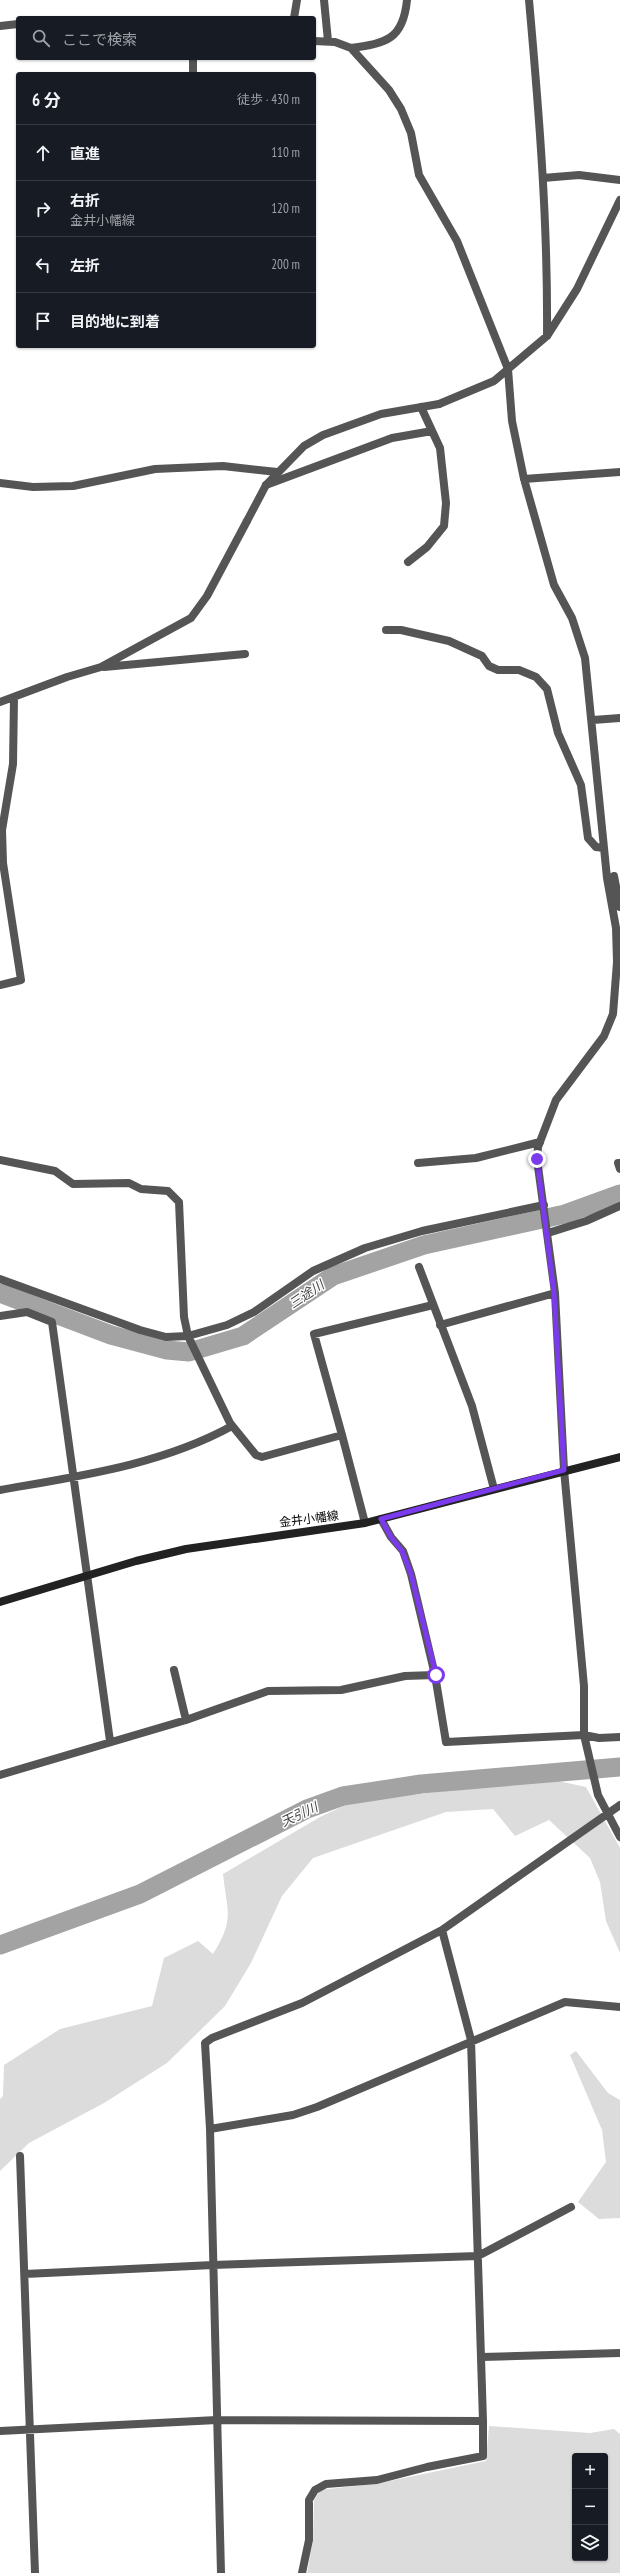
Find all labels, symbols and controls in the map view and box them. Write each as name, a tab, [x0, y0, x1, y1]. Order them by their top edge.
search box	[16, 16, 316, 60]
icon: search	[30, 27, 52, 49]
text: ここで検索	[62, 30, 137, 49]
text: 6 分	[32, 89, 61, 111]
text: 徒歩 · 430 m	[237, 91, 300, 108]
icon: ahead	[32, 142, 54, 164]
text: 直進	[70, 144, 100, 163]
text: 110 m	[271, 144, 300, 161]
text: 右折	[70, 191, 100, 210]
icon: right	[32, 198, 54, 220]
text: 120 m	[271, 200, 300, 217]
text: 金井小幡線	[70, 212, 135, 229]
icon: left	[32, 254, 54, 276]
text: 左折	[70, 256, 100, 275]
text: 200 m	[271, 256, 300, 273]
icon: arrive	[32, 310, 54, 332]
text: 目的地に到着	[70, 312, 160, 331]
route end	[528, 1150, 546, 1168]
water label: 三途川	[285, 1275, 329, 1312]
street label: 金井小幡線	[278, 1507, 340, 1530]
route start	[427, 1666, 445, 1684]
water label: 天引川	[278, 1798, 322, 1830]
map controls	[572, 2453, 608, 2561]
button: +	[572, 2453, 608, 2489]
button: −	[572, 2489, 608, 2525]
button: layers	[572, 2525, 608, 2561]

